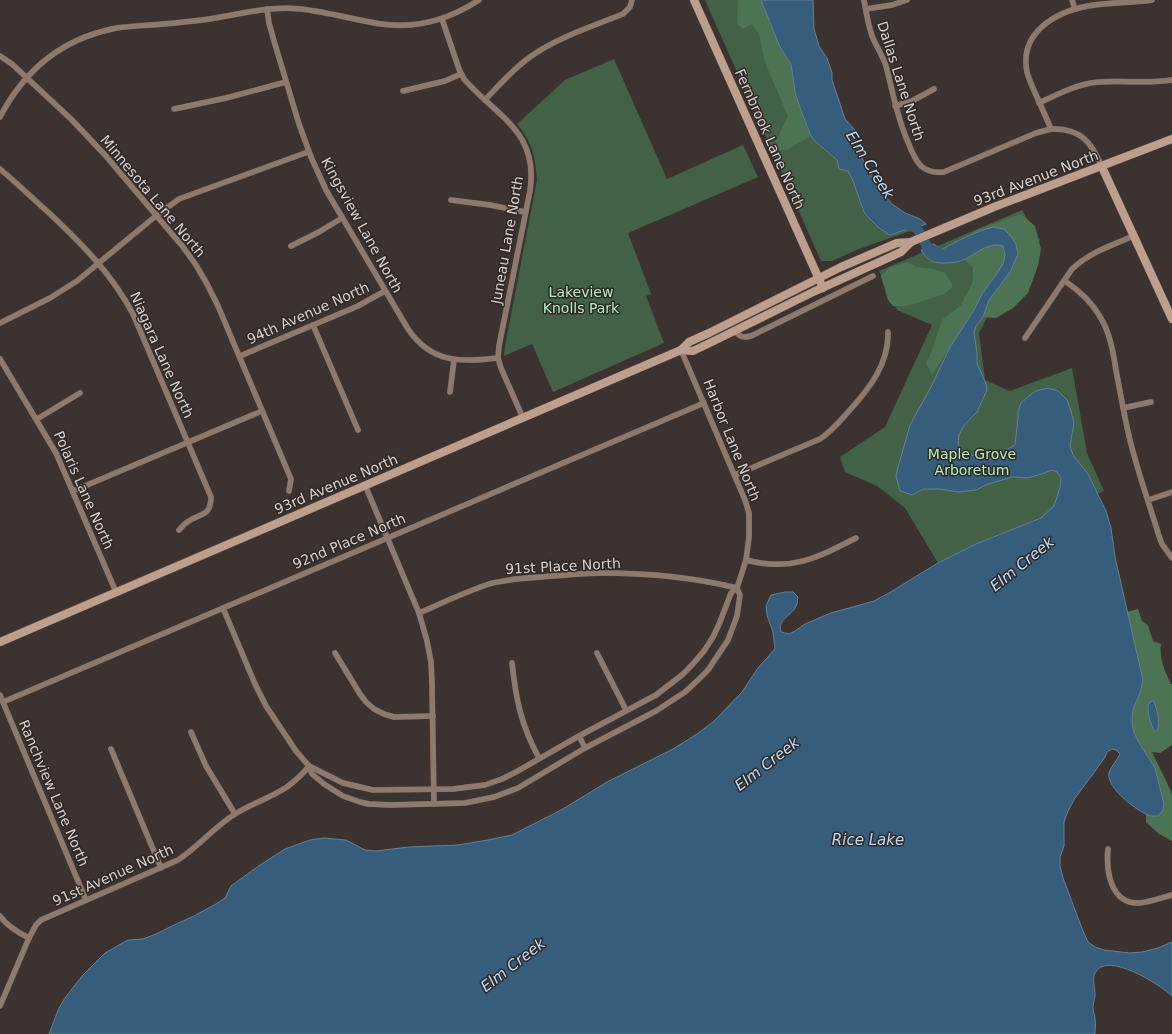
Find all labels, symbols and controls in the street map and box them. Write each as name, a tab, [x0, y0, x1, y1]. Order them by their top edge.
street label: Dallas Lane North	[874, 19, 928, 143]
street label: Fernbrook Lane North	[732, 66, 808, 212]
water label: Elm Creek	[842, 128, 899, 203]
street label: Minnesota Lane North	[97, 132, 209, 260]
street label: 93rd Avenue North	[971, 147, 1101, 209]
street label: Kingsview Lane North	[318, 155, 406, 295]
street label: Juneau Lane North	[488, 175, 526, 306]
street label: 94th Avenue North	[244, 279, 372, 347]
park label: Lakeview Knolls Park	[543, 284, 620, 316]
street label: Niagara Lane North	[127, 289, 197, 421]
street label: Harbor Lane North	[700, 377, 764, 503]
street label: Polaris Lane North	[51, 428, 117, 552]
park label: Maple Grove Arboretum	[928, 446, 1016, 478]
street label: 93rd Avenue North	[272, 451, 400, 517]
street label: 92nd Place North	[290, 510, 408, 572]
water label: Elm Creek	[986, 532, 1059, 595]
street label: 91st Place North	[505, 555, 621, 577]
street label: Ranchview Lane North	[16, 717, 92, 869]
water label: Elm Creek	[731, 732, 804, 795]
water label: Rice Lake	[832, 831, 904, 849]
street label: 91st Avenue North	[50, 841, 176, 909]
water label: Elm Creek	[477, 933, 550, 996]

